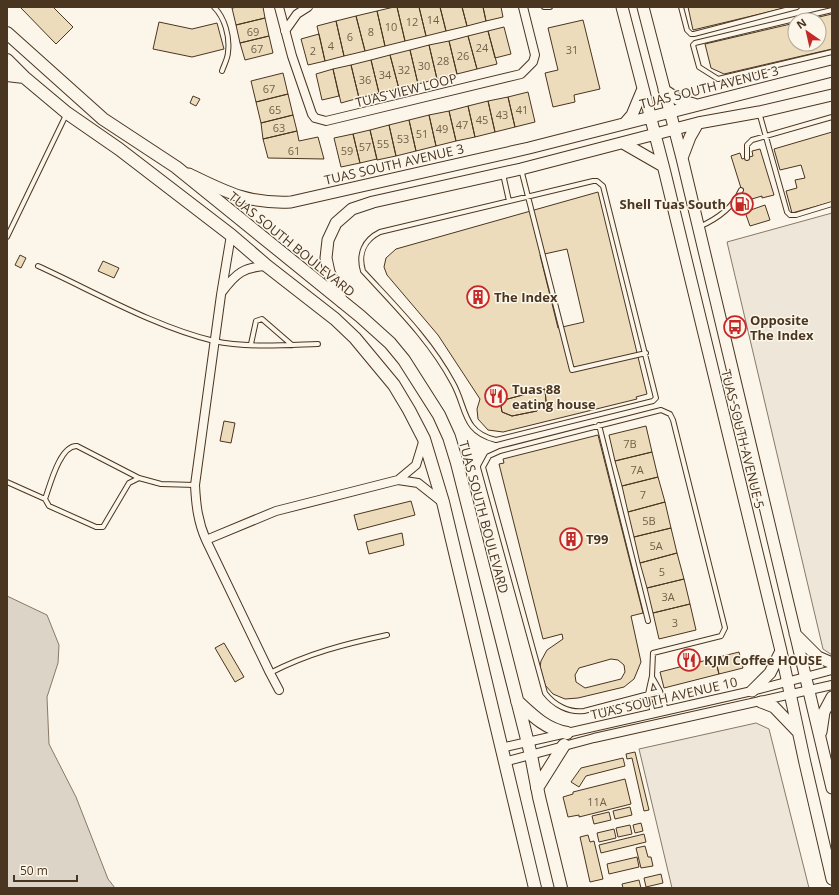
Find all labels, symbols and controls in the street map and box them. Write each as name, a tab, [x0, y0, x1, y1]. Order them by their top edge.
house number: 14	[427, 12, 440, 27]
north arrow	[787, 12, 827, 52]
house number: 12	[406, 14, 418, 29]
text: N	[793, 15, 809, 32]
house number: 10	[385, 19, 397, 34]
house number: 69	[247, 24, 259, 39]
house number: 8	[368, 24, 374, 39]
house number: 6	[347, 29, 353, 44]
house number: 4	[328, 38, 335, 53]
house number: 24	[476, 40, 489, 55]
house number: 67	[251, 41, 263, 56]
house number: 31	[566, 42, 578, 57]
house number: 2	[310, 43, 316, 58]
house number: 26	[457, 48, 469, 63]
house number: 28	[437, 53, 449, 68]
house number: 30	[418, 58, 430, 73]
street label: TUAS SOUTH AVENUE 3	[638, 61, 780, 113]
house number: 32	[398, 62, 410, 77]
house number: 34	[379, 67, 392, 82]
street label: TUAS VIEW LOOP	[353, 69, 459, 111]
house number: 36	[359, 72, 371, 87]
house number: 67	[263, 81, 275, 96]
house number: 65	[269, 102, 281, 117]
house number: 41	[516, 102, 528, 117]
house number: 43	[496, 107, 508, 122]
house number: 45	[476, 112, 488, 127]
house number: 47	[456, 117, 468, 132]
house number: 63	[273, 120, 285, 135]
house number: 49	[436, 121, 448, 136]
house number: 51	[416, 126, 428, 141]
house number: 53	[397, 131, 409, 146]
house number: 55	[377, 136, 389, 151]
street label: TUAS SOUTH AVENUE 3	[322, 139, 466, 189]
house number: 57	[359, 139, 371, 154]
house number: 61	[288, 143, 300, 158]
house number: 59	[341, 143, 353, 158]
street label: TUAS SOUTH BOULEVARD	[225, 187, 359, 301]
fuel station icon: Shell Tuas South	[729, 191, 755, 217]
place label: Shell Tuas South	[620, 195, 726, 213]
building icon: The Index	[465, 284, 491, 310]
place label: The Index	[494, 288, 558, 306]
place label: Opposite The Index	[750, 311, 814, 344]
bus stop icon: Opposite The Index	[722, 314, 748, 340]
street label: TUAS SOUTH AVENUE 5	[717, 368, 769, 510]
place label: Tuas 88 eating house	[512, 380, 596, 413]
restaurant icon: Tuas 88 eating house	[483, 383, 509, 409]
house number: 7B	[623, 436, 637, 451]
street label: TUAS SOUTH BOULEVARD	[455, 439, 513, 595]
house number: 7A	[630, 462, 644, 477]
house number: 7	[640, 487, 646, 502]
house number: 5B	[642, 513, 656, 528]
building icon: T99	[558, 526, 584, 552]
place label: T99	[586, 530, 608, 548]
house number: 5A	[649, 538, 663, 553]
house number: 5	[659, 564, 665, 579]
house number: 3A	[661, 589, 675, 604]
house number: 3	[672, 615, 678, 630]
restaurant icon: KJM Coffee HOUSE	[676, 647, 702, 673]
place label: KJM Coffee HOUSE	[704, 651, 822, 669]
street label: TUAS SOUTH AVENUE 10	[589, 672, 739, 724]
house number: 11A	[587, 794, 607, 809]
scale bar	[14, 857, 77, 883]
text: 50 m	[20, 862, 48, 879]

